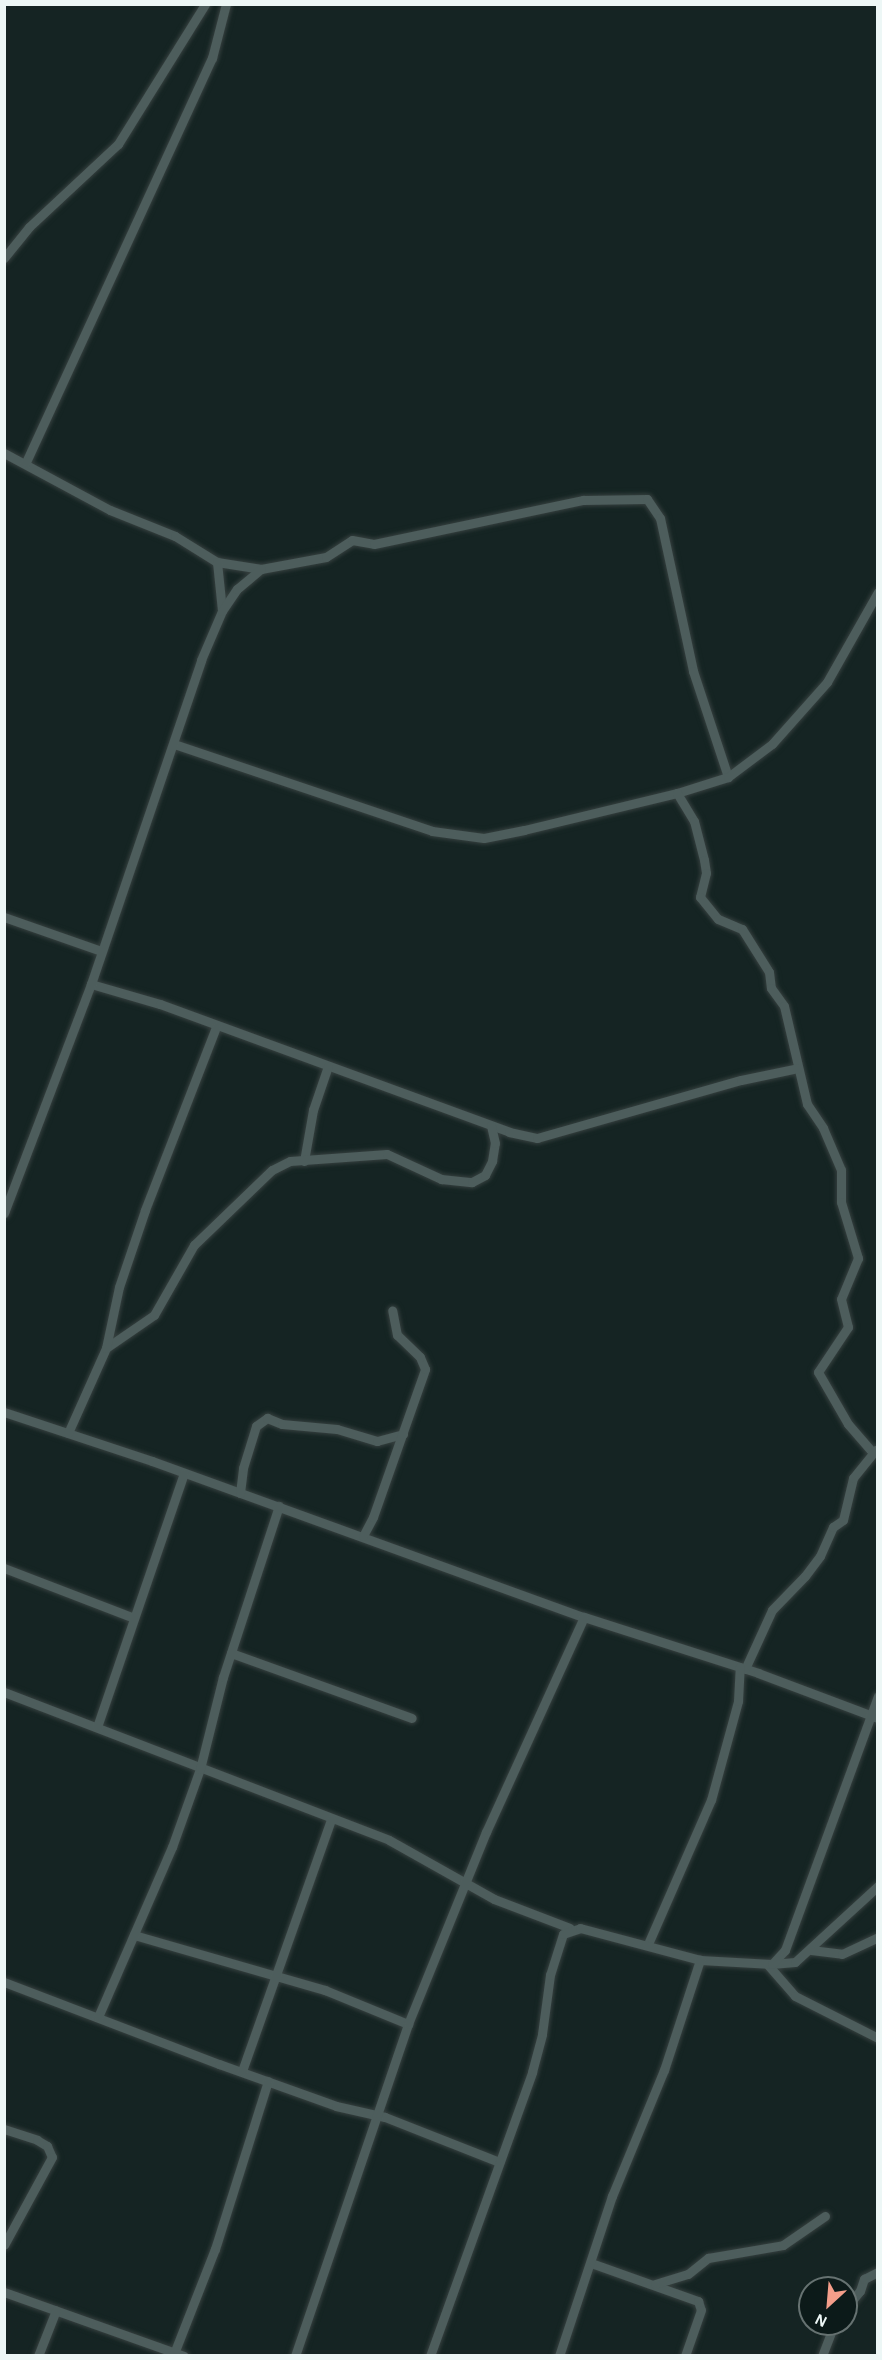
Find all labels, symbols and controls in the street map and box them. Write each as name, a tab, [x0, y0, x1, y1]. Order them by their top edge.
north arrow	[798, 2276, 858, 2336]
text: N	[812, 2311, 829, 2330]

